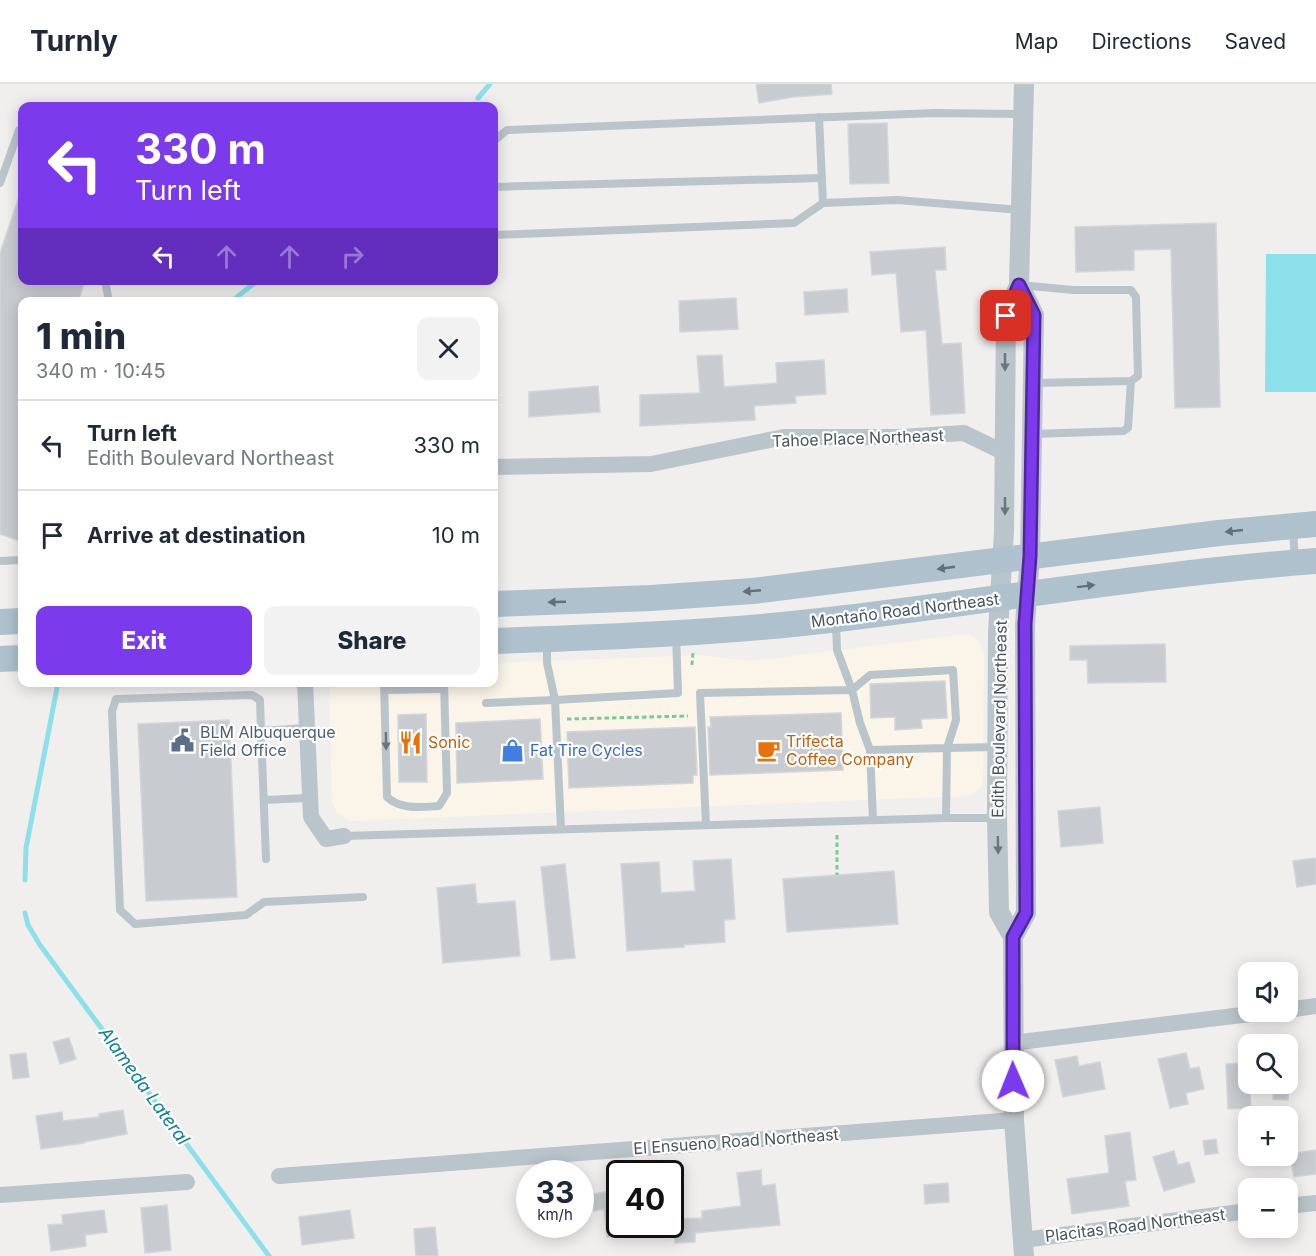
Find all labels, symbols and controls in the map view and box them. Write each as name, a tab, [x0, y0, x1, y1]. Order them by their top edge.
text: Turnly	[30, 24, 118, 58]
text: Map	[1015, 29, 1058, 54]
text: Directions	[1091, 29, 1192, 54]
text: Saved	[1225, 29, 1286, 54]
text: 330 m	[135, 123, 266, 174]
icon: left	[36, 126, 114, 204]
text: Turn left	[135, 174, 241, 207]
icon: left	[147, 240, 180, 273]
icon: ahead	[210, 240, 243, 273]
icon: ahead	[273, 240, 306, 273]
icon: right	[336, 240, 369, 273]
pin	[980, 290, 1031, 341]
icon: arrive	[989, 299, 1022, 332]
text: 1 min	[36, 314, 126, 358]
button: close	[417, 317, 480, 380]
one-way arrow	[1001, 352, 1010, 371]
text: 340 m · 10:45	[36, 359, 166, 383]
text: Turn left	[87, 420, 177, 446]
street label: Tahoe Place Northeast	[772, 425, 944, 451]
icon: left	[36, 429, 69, 462]
text: 330 m	[413, 432, 480, 458]
text: Edith Boulevard Northeast	[87, 446, 334, 470]
one-way arrow	[1000, 497, 1009, 516]
icon: arrive	[36, 519, 69, 552]
text: Arrive at destination	[87, 522, 306, 548]
text: 10 m	[432, 522, 480, 548]
one-way arrow	[1225, 526, 1244, 536]
one-way arrow	[936, 563, 955, 572]
one-way arrow	[1076, 581, 1095, 591]
one-way arrow	[742, 586, 761, 596]
street label: Montaño Road Northeast	[810, 589, 1000, 631]
one-way arrow	[548, 597, 567, 607]
button: Exit	[36, 606, 252, 675]
button: Share	[264, 606, 480, 675]
street label: Edith Boulevard Northeast	[987, 620, 1011, 818]
place label: BLM Albuquerque Field Office	[200, 722, 336, 760]
public building icon: BLM Albuquerque Field Office	[169, 728, 195, 754]
restaurant icon: Sonic	[397, 729, 423, 755]
one-way arrow	[381, 731, 391, 750]
place label: Trifecta Coffee Company	[786, 731, 914, 769]
place label: Sonic	[428, 732, 470, 752]
shop icon: Fat Tire Cycles	[499, 737, 525, 763]
cafe icon: Trifecta Coffee Company	[755, 737, 781, 763]
place label: Fat Tire Cycles	[530, 740, 643, 760]
one-way arrow	[993, 835, 1002, 854]
map controls	[1238, 962, 1298, 1238]
button: sound	[1238, 962, 1298, 1022]
water label: Alameda Lateral	[94, 1022, 195, 1149]
button: search	[1238, 1034, 1298, 1094]
position arrow	[981, 1049, 1045, 1113]
button: +	[1238, 1106, 1298, 1166]
street label: El Ensueno Road Northeast	[633, 1124, 839, 1158]
speed limit sign: 40	[606, 1160, 684, 1238]
text: 33	[536, 1174, 574, 1210]
button: −	[1238, 1178, 1298, 1238]
street label: Placitas Road Northeast	[1044, 1204, 1226, 1246]
text: km/h	[537, 1205, 573, 1224]

